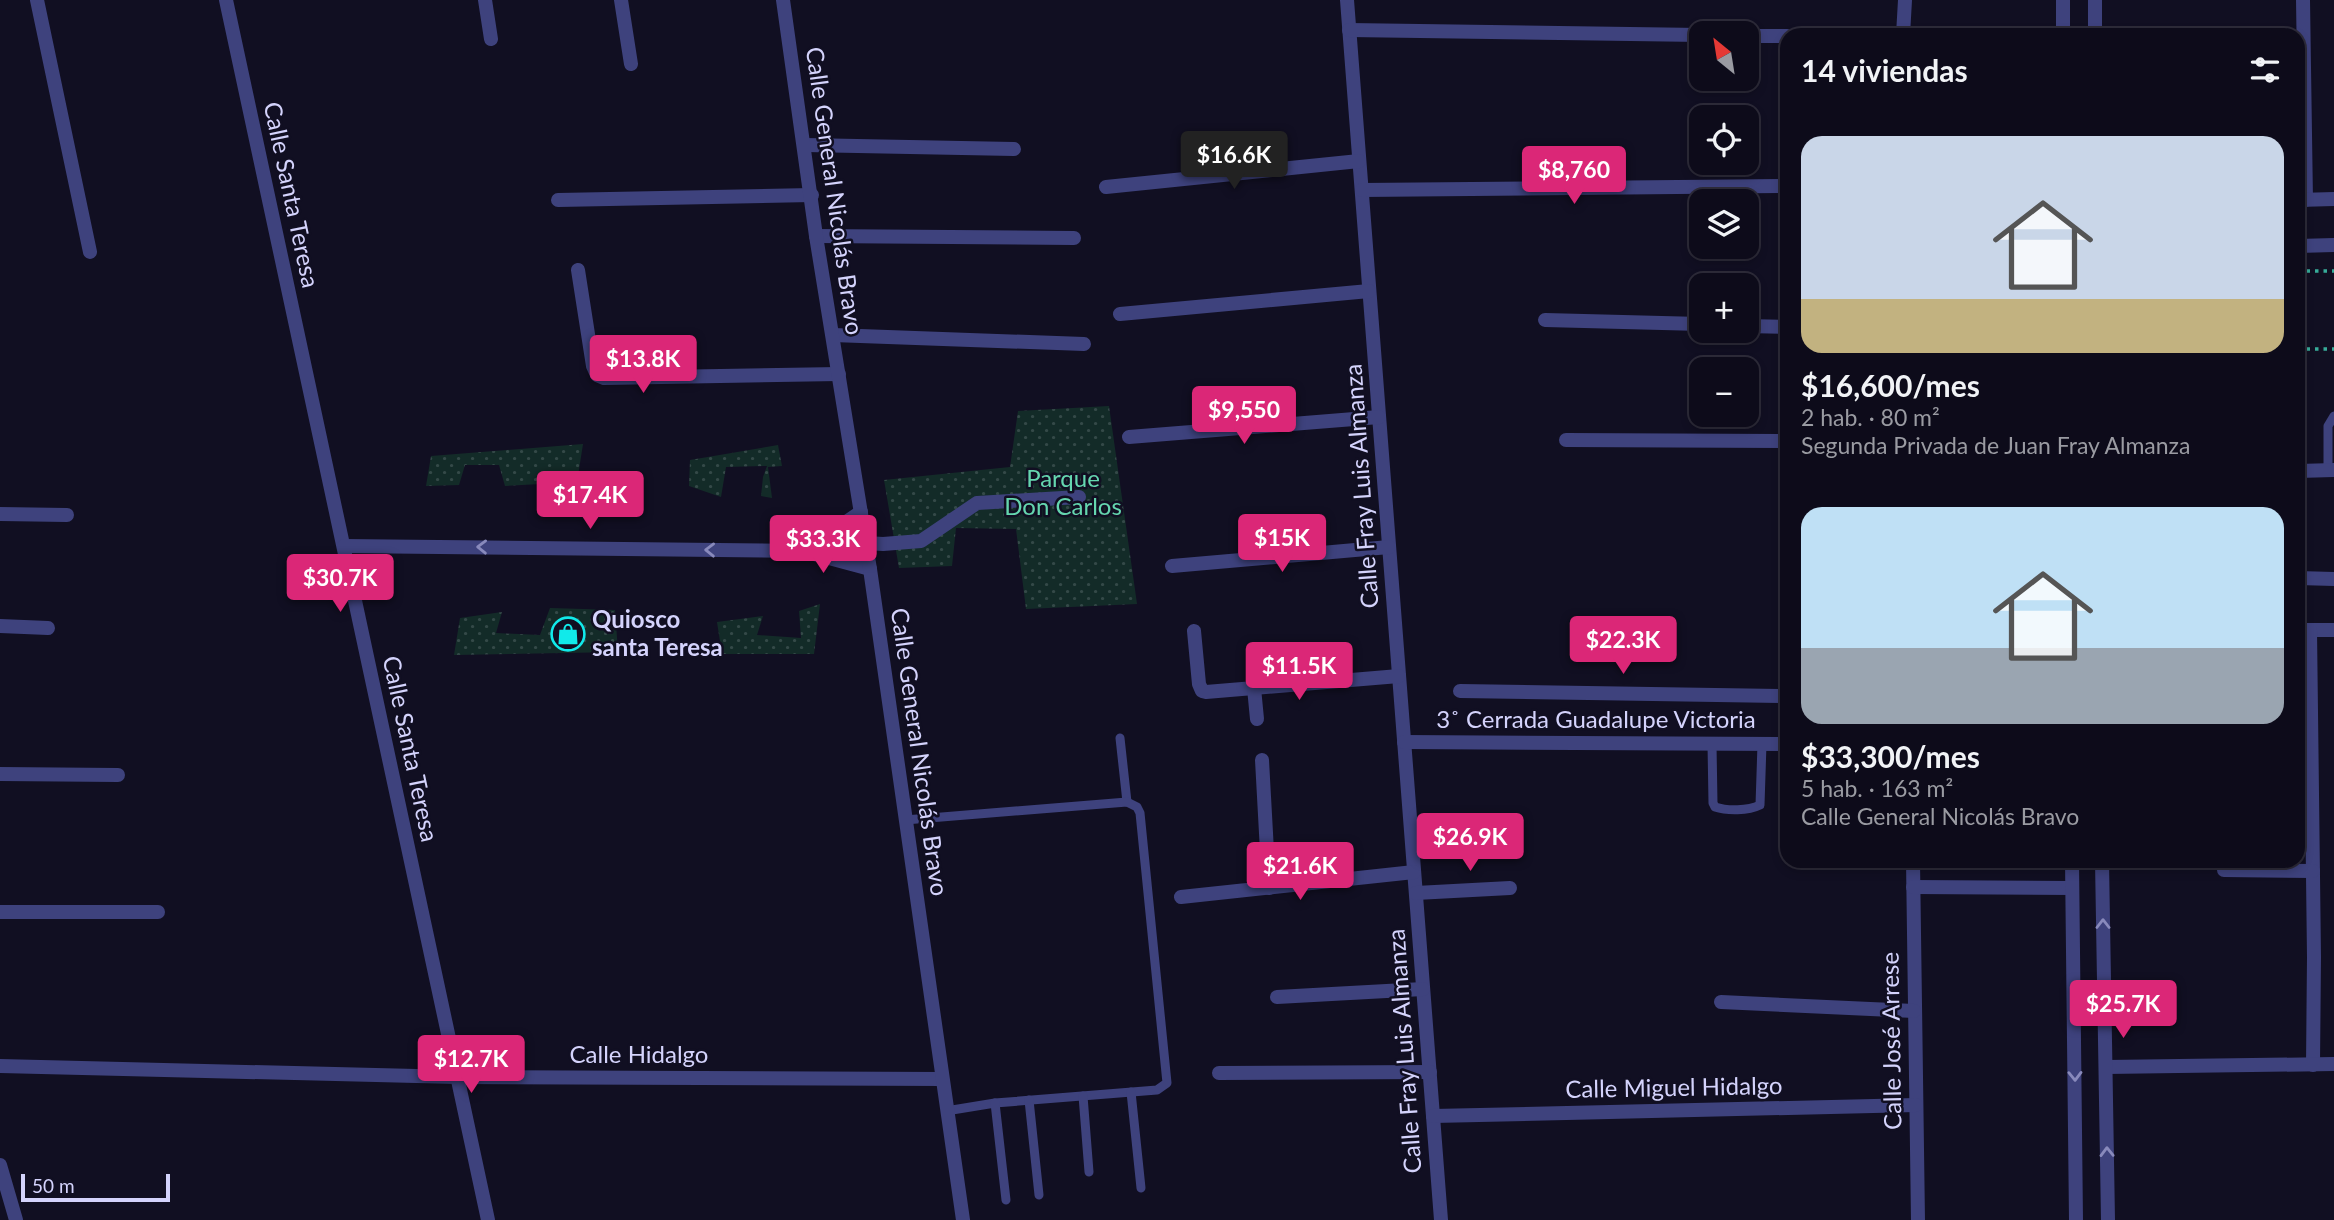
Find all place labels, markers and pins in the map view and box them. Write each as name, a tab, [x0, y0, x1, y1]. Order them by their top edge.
pin: $16.6K	[1177, 132, 1291, 191]
pin: $8,760	[1517, 146, 1631, 206]
pin: $13.8K	[586, 336, 700, 395]
pin: $9,550	[1187, 386, 1301, 446]
pin: $17.4K	[533, 472, 647, 531]
pin: $15K	[1241, 514, 1323, 574]
pin: $33.3K	[766, 516, 880, 575]
pin: $30.7K	[283, 554, 397, 614]
place label: Quiosco santa Teresa	[592, 604, 723, 661]
shop icon: Quiosco santa Teresa	[549, 615, 587, 653]
pin: $22.3K	[1566, 616, 1680, 676]
pin: $11.5K	[1242, 642, 1356, 702]
pin: $26.9K	[1413, 814, 1527, 873]
pin: $21.6K	[1243, 842, 1357, 902]
pin: $25.7K	[2066, 981, 2180, 1040]
pin: $12.7K	[414, 1036, 528, 1095]

